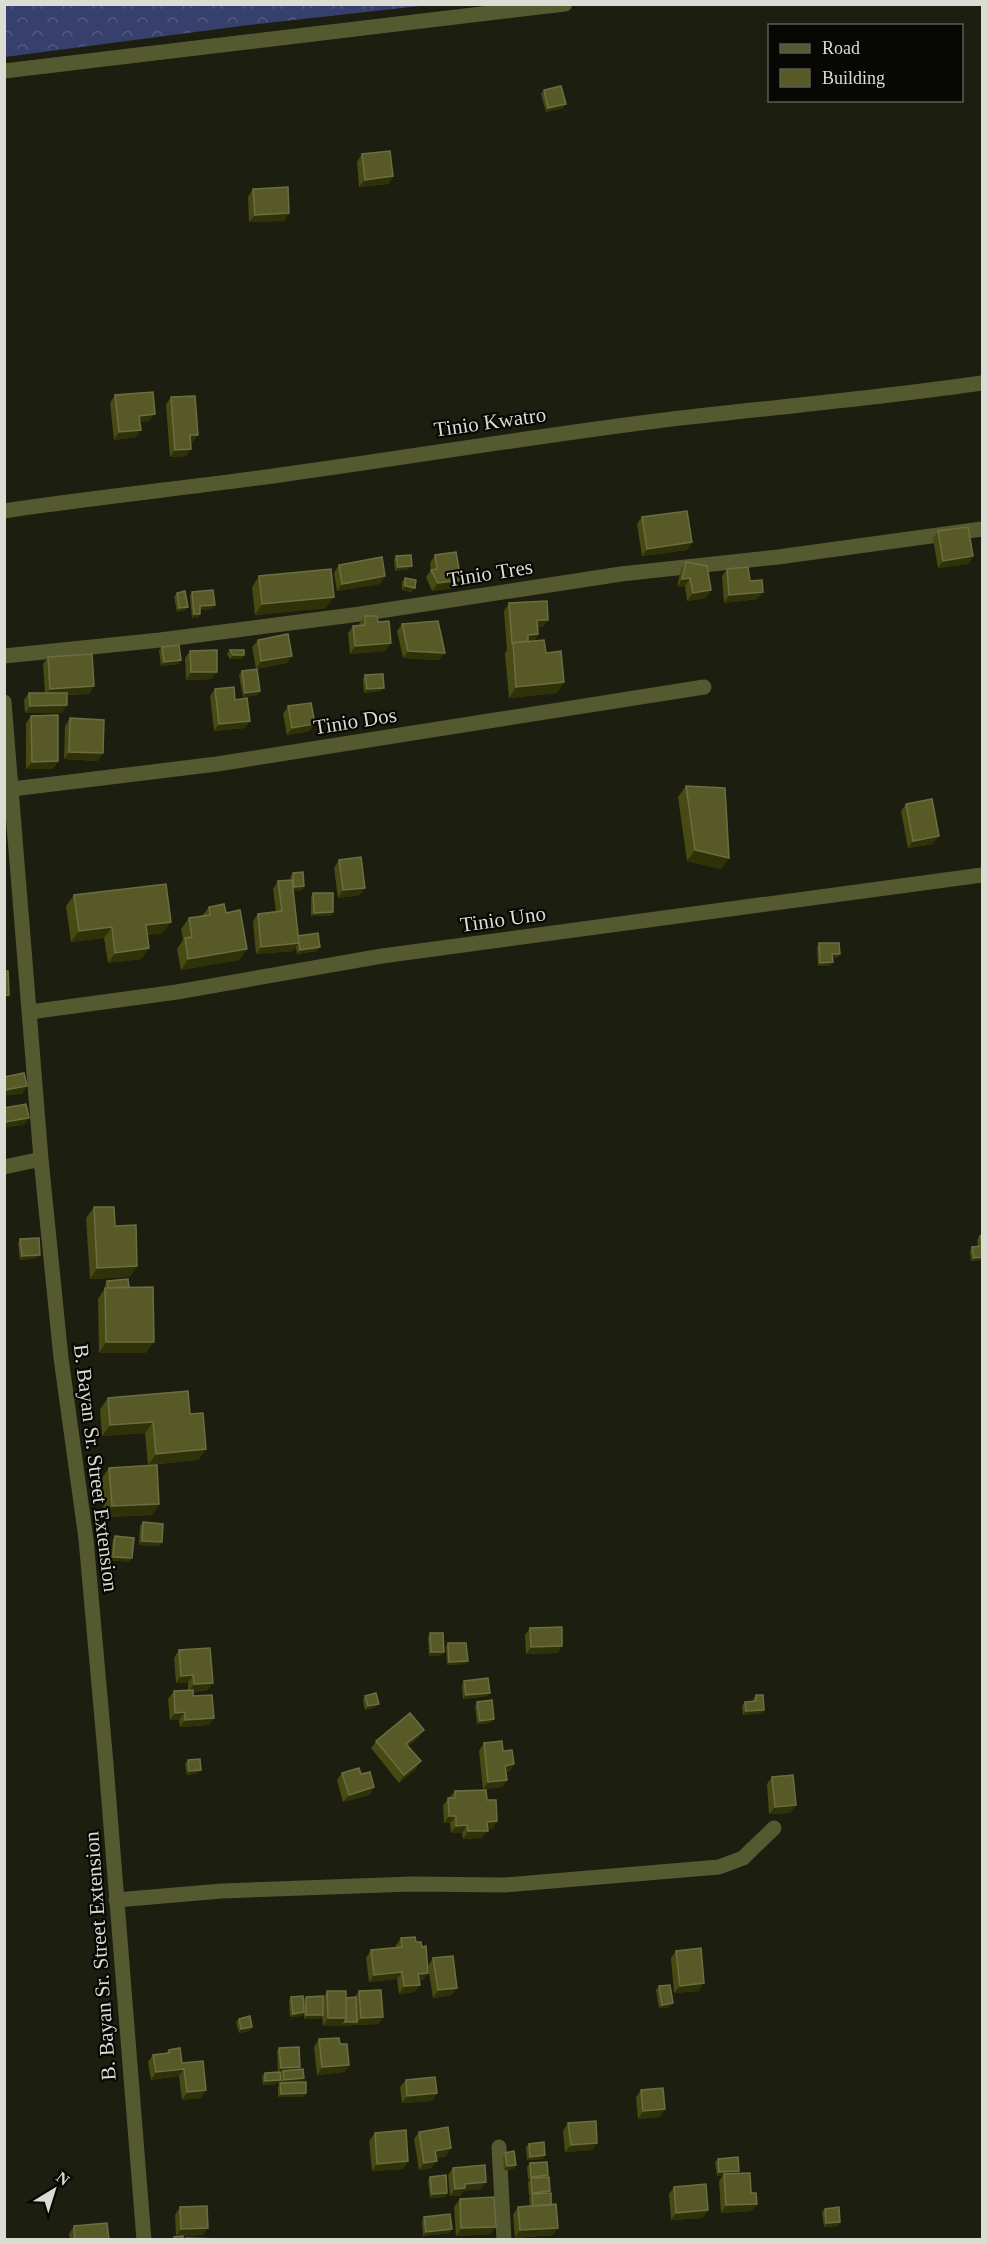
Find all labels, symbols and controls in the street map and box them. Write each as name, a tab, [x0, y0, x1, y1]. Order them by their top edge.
legend	[768, 24, 963, 102]
text: Road	[822, 38, 860, 58]
text: Building	[822, 68, 885, 88]
street label: Tinio Kwatro	[432, 402, 548, 442]
street label: Tinio Tres	[446, 554, 534, 592]
street label: Tinio Dos	[312, 703, 398, 739]
street label: Tinio Uno	[459, 901, 547, 937]
street label: B. Bayan Sr. Street Extension	[69, 1343, 123, 1594]
street label: B. Bayan Sr. Street Extension	[79, 1830, 121, 2081]
north arrow	[24, 2160, 84, 2220]
text: N	[53, 2168, 73, 2189]

